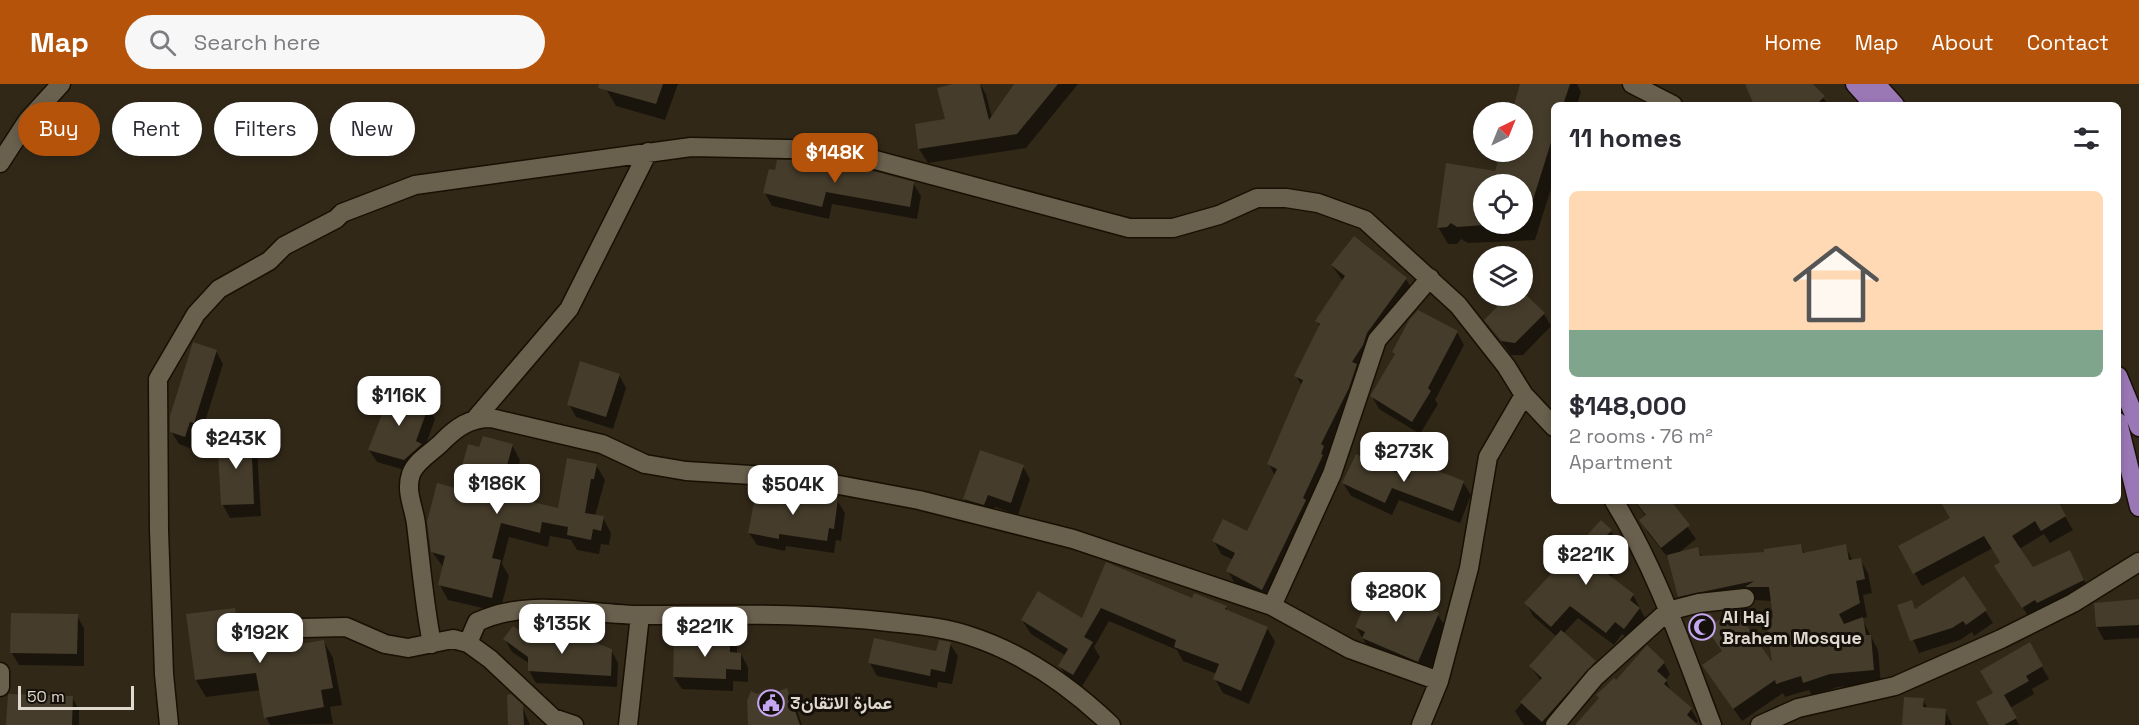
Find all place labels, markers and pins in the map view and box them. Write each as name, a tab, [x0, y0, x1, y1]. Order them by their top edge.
pin: $148K	[793, 133, 877, 184]
pin: $116K	[357, 376, 441, 427]
pin: $243K	[194, 419, 278, 470]
pin: $273K	[1362, 432, 1446, 483]
pin: $186K	[455, 464, 539, 515]
pin: $504K	[751, 465, 835, 516]
pin: $221K	[1544, 535, 1628, 586]
pin: $280K	[1354, 572, 1438, 623]
pin: $135K	[520, 604, 604, 655]
place label: Al Haj Brahem Mosque	[1722, 605, 1862, 649]
pin: $221K	[663, 607, 747, 658]
mosque icon: Al Haj Brahem Mosque	[1687, 612, 1717, 642]
pin: $192K	[218, 613, 302, 664]
public building icon: عمارة الاتقان3	[756, 688, 786, 718]
place label: عمارة الاتقان3	[790, 691, 892, 714]

